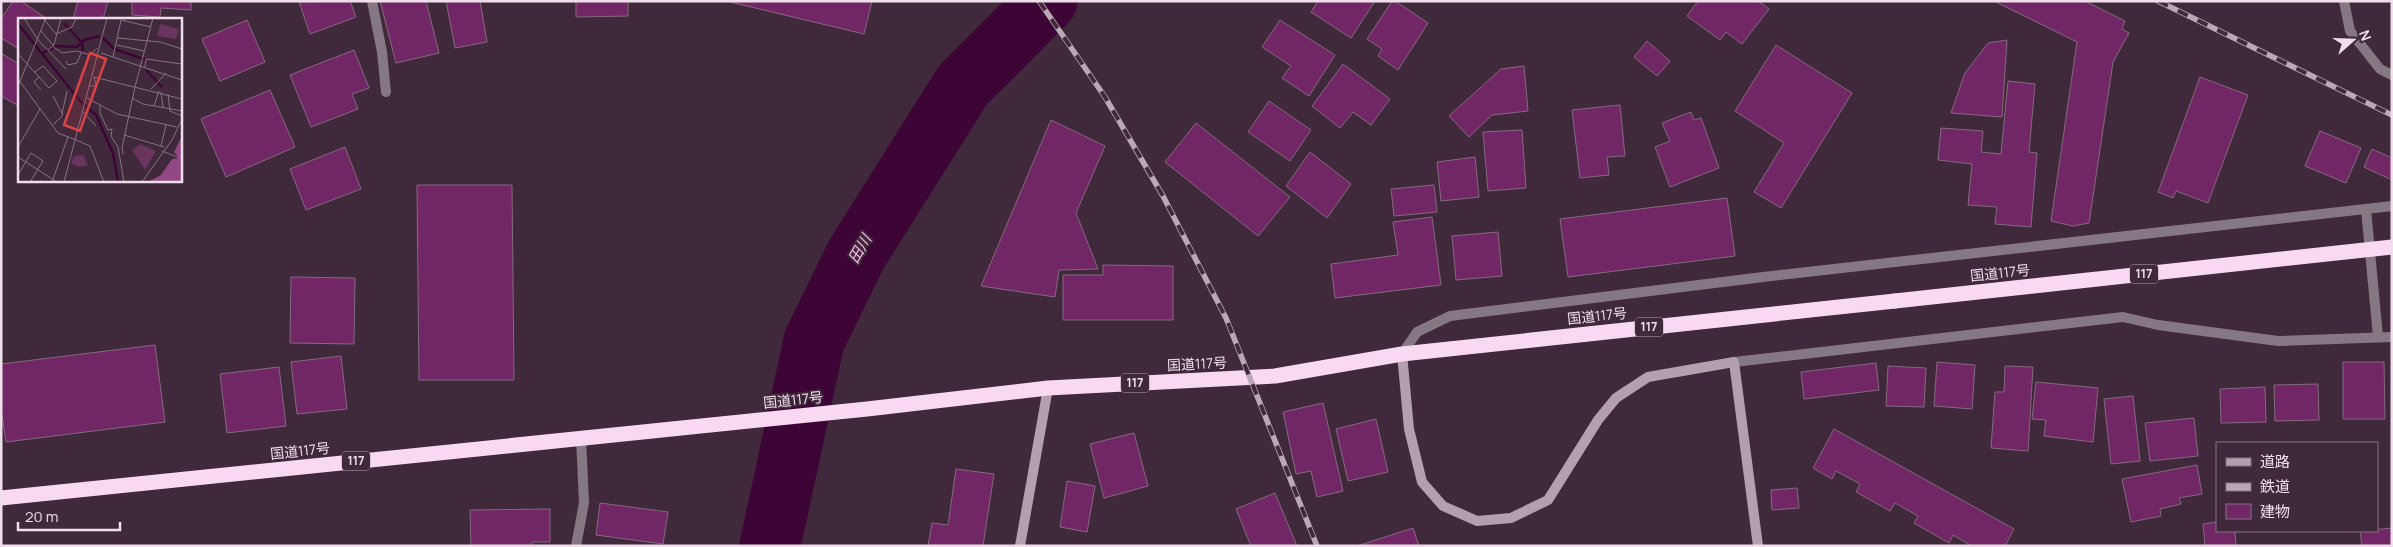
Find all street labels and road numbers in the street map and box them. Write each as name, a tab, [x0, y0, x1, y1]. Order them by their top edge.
street label: 国道117号	[1969, 260, 2031, 285]
road number: 117	[2130, 264, 2158, 284]
street label: 国道117号	[1566, 303, 1628, 328]
road number: 117	[1635, 318, 1663, 337]
street label: 国道117号	[1167, 352, 1227, 375]
road number: 117	[1121, 373, 1149, 392]
street label: 国道117号	[762, 387, 824, 412]
street label: 国道117号	[269, 438, 331, 463]
road number: 117	[342, 452, 370, 471]

